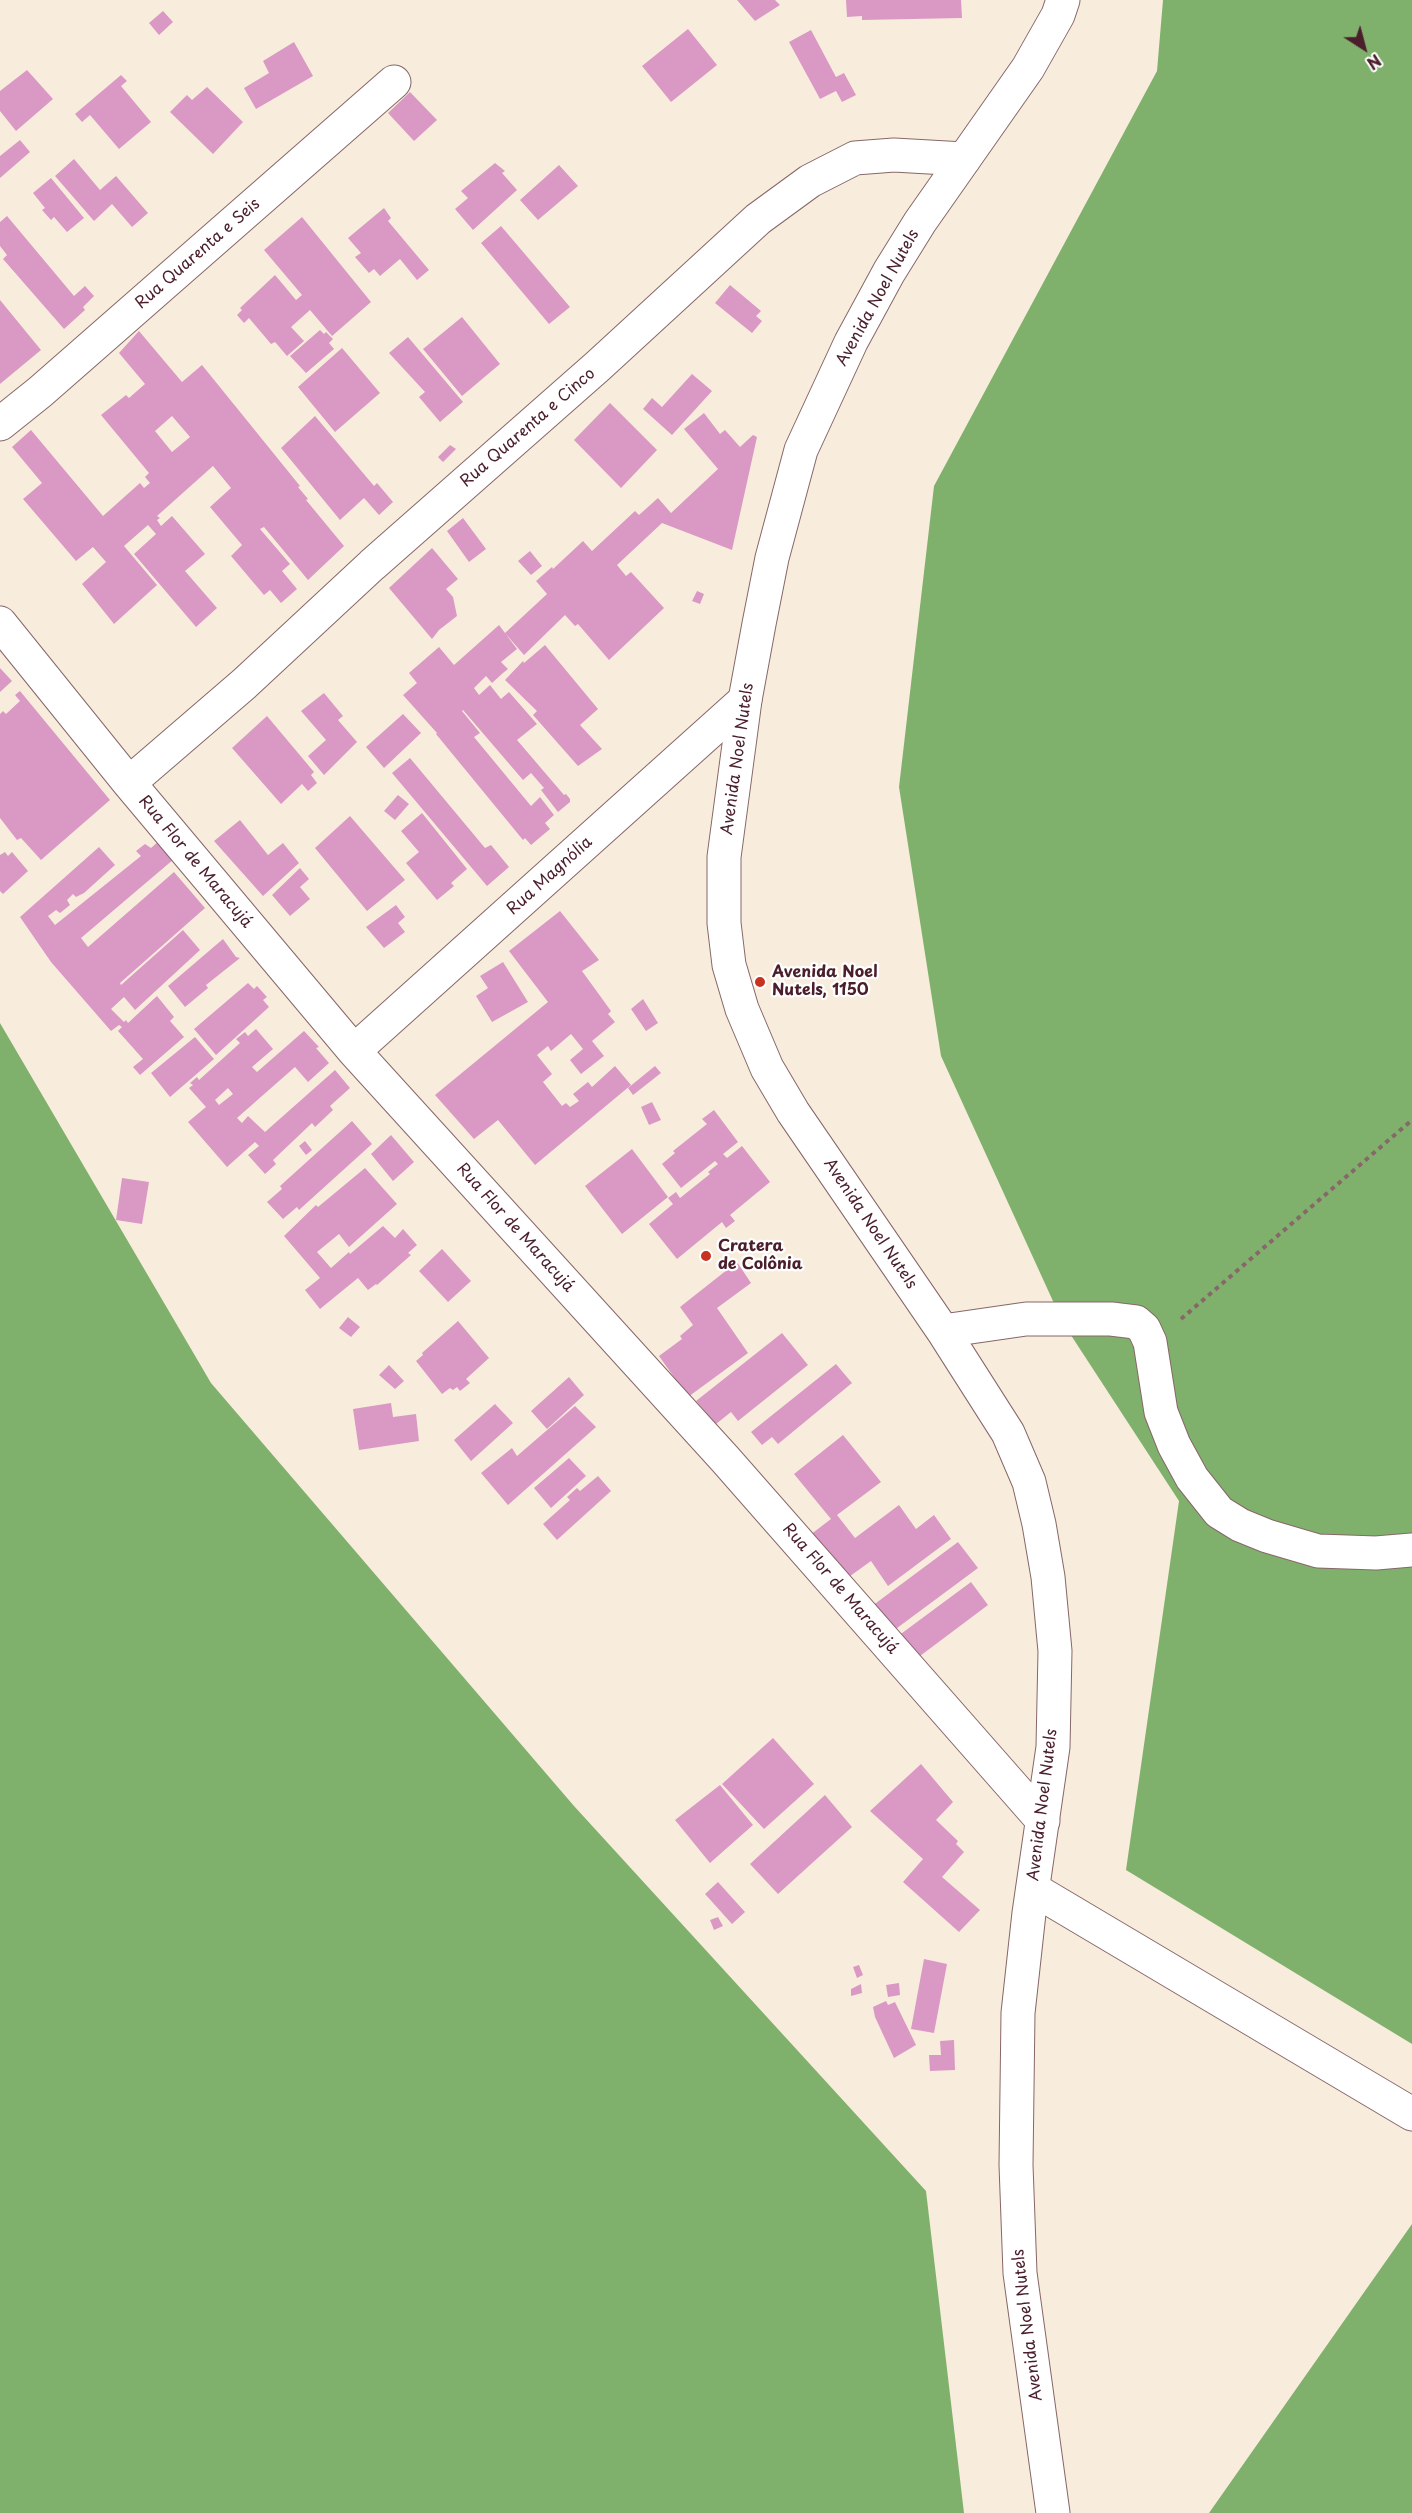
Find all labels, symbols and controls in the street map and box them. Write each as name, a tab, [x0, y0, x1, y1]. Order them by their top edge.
north arrow	[1334, 18, 1394, 78]
text: N	[1362, 49, 1387, 76]
street label: Rua Quarenta e Seis	[132, 195, 264, 313]
street label: Avenida Noel Nutels	[832, 226, 924, 370]
street label: Rua Quarenta e Cinco	[457, 364, 599, 492]
street label: Avenida Noel Nutels	[718, 682, 758, 836]
street label: Rua Flor de Maracujá	[134, 792, 256, 932]
street label: Rua Magnólia	[503, 833, 597, 919]
place label: Avenida Noel Nutels, 1150	[772, 963, 877, 1001]
marker: Avenida Noel Nutels, 1150	[753, 975, 767, 989]
street label: Avenida Noel Nutels	[819, 1155, 921, 1293]
street label: Rua Flor de Maracujá	[452, 1160, 578, 1296]
place label: Cratera de Colônia	[718, 1237, 803, 1275]
marker: Cratera de Colônia	[699, 1249, 713, 1263]
street label: Rua Flor de Maracujá	[778, 1520, 902, 1658]
street label: Avenida Noel Nutels	[1024, 1728, 1062, 1882]
street label: Avenida Noel Nutels	[1009, 2248, 1047, 2402]

